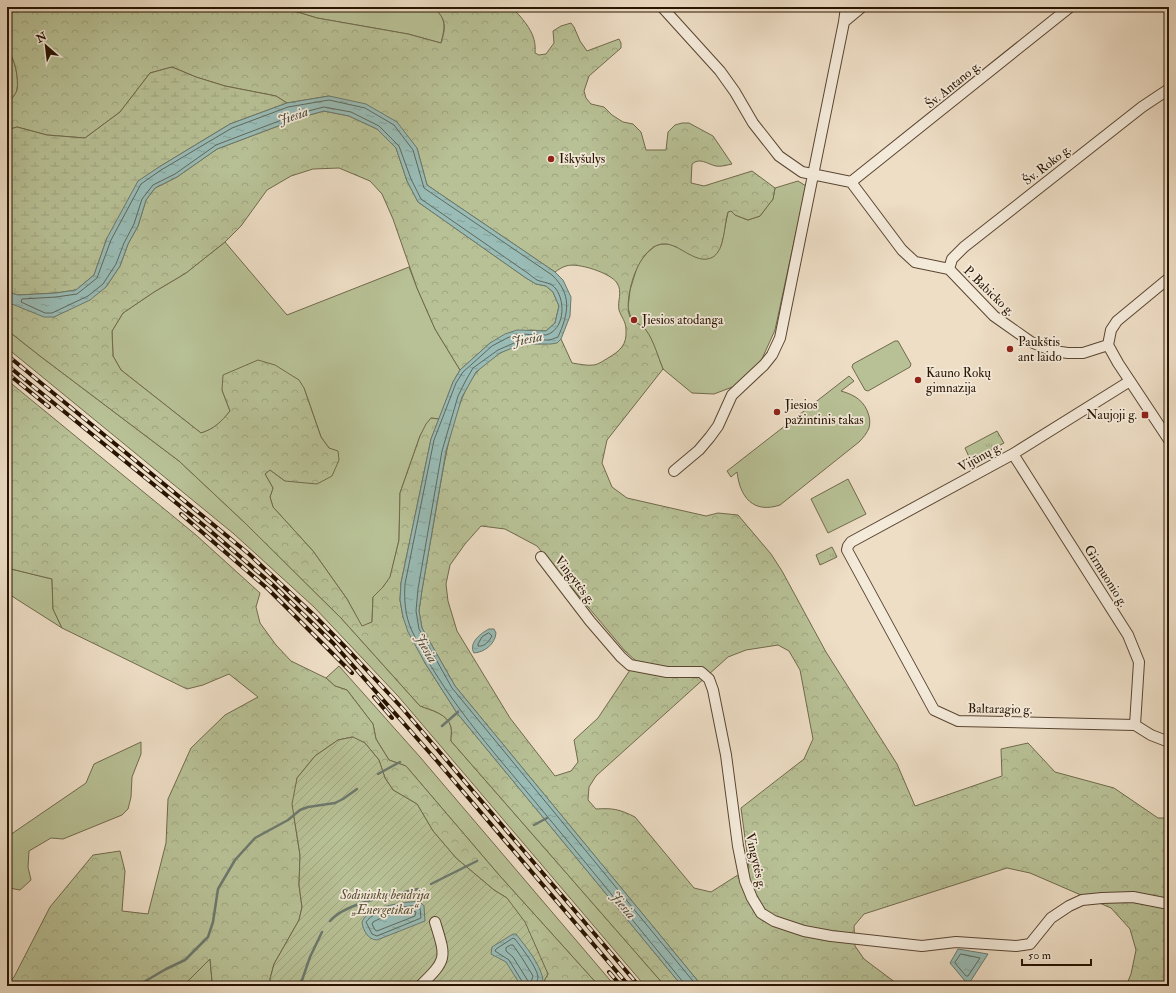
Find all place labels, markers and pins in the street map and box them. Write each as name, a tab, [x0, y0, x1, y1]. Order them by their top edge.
place label: Iškyšulys	[559, 151, 606, 168]
marker: Iškyšulys	[546, 154, 556, 164]
place label: Jiesios atodanga	[641, 312, 724, 328]
marker: Jiesios atodanga	[629, 315, 639, 325]
place label: Paukštis ant laido	[1018, 334, 1062, 365]
marker: Paukštis ant laido	[1005, 344, 1015, 354]
place label: Kauno Rokų gimnazija	[926, 365, 991, 396]
marker: Kauno Rokų gimnazija	[913, 375, 923, 385]
place label: Jiesios pažintinis takas	[784, 397, 864, 429]
marker: Jiesios pažintinis takas	[772, 407, 782, 417]
place label: Naujoji g.	[1086, 407, 1137, 423]
marker: Naujoji g.	[1140, 410, 1150, 420]

